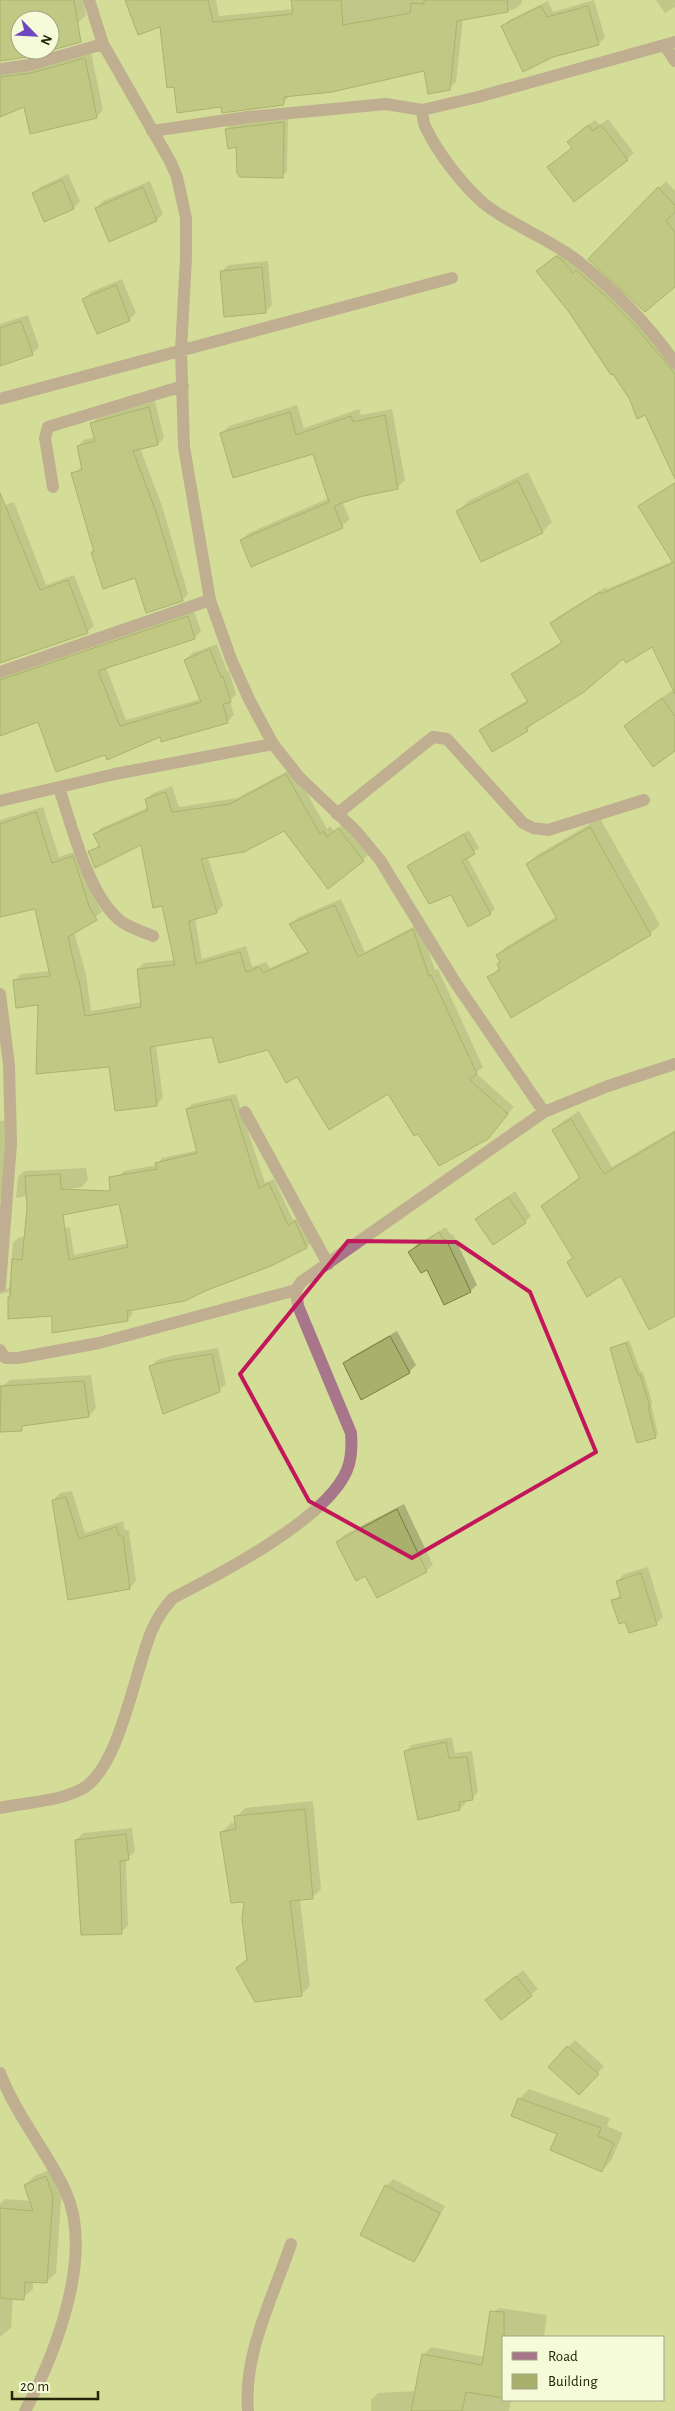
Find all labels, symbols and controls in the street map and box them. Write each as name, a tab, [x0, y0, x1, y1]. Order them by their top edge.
north arrow	[10, 10, 60, 60]
text: N	[38, 33, 54, 47]
legend	[502, 2336, 665, 2401]
text: Road	[548, 2349, 578, 2364]
scale bar	[12, 2368, 99, 2400]
text: Building	[548, 2374, 598, 2389]
text: 20 m	[20, 2379, 49, 2394]

